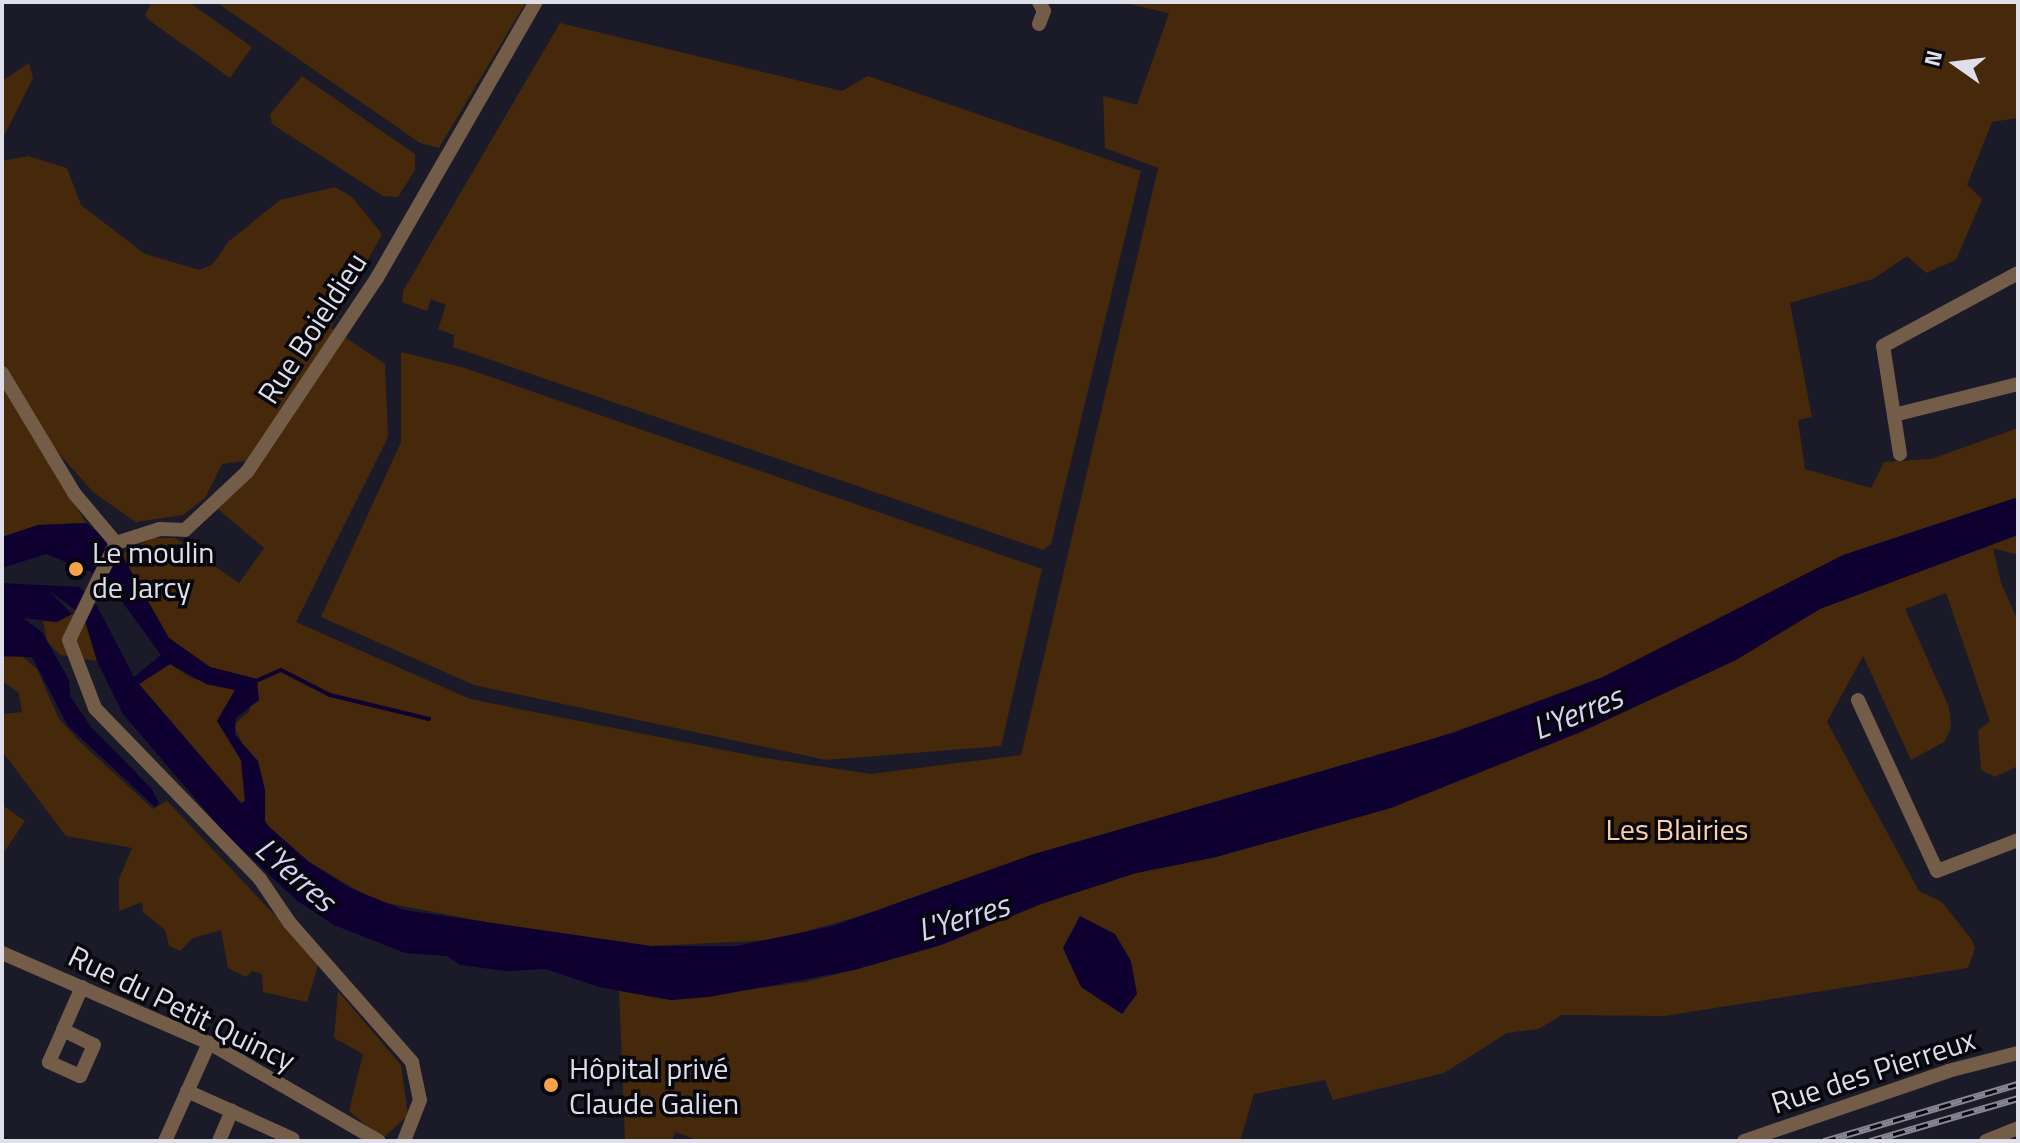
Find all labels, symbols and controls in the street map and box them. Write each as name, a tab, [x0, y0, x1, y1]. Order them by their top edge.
north arrow	[1916, 24, 1996, 104]
text: N	[1914, 47, 1951, 70]
street label: Rue Boieldieu	[250, 246, 374, 410]
place label: Le moulin de Jarcy	[92, 534, 214, 604]
marker: Le moulin de Jarcy	[67, 560, 85, 578]
water label: L'Yerres	[1526, 677, 1628, 747]
park label: Les Blairies	[1606, 811, 1748, 847]
water label: L'Yerres	[248, 829, 344, 919]
water label: L'Yerres	[913, 885, 1013, 949]
street label: Rue du Petit Quincy	[63, 938, 301, 1078]
street label: Rue des Pierreux	[1767, 1021, 1979, 1121]
place label: Hôpital privé Claude Galien	[569, 1050, 739, 1120]
marker: Hôpital privé Claude Galien	[540, 1074, 562, 1096]

